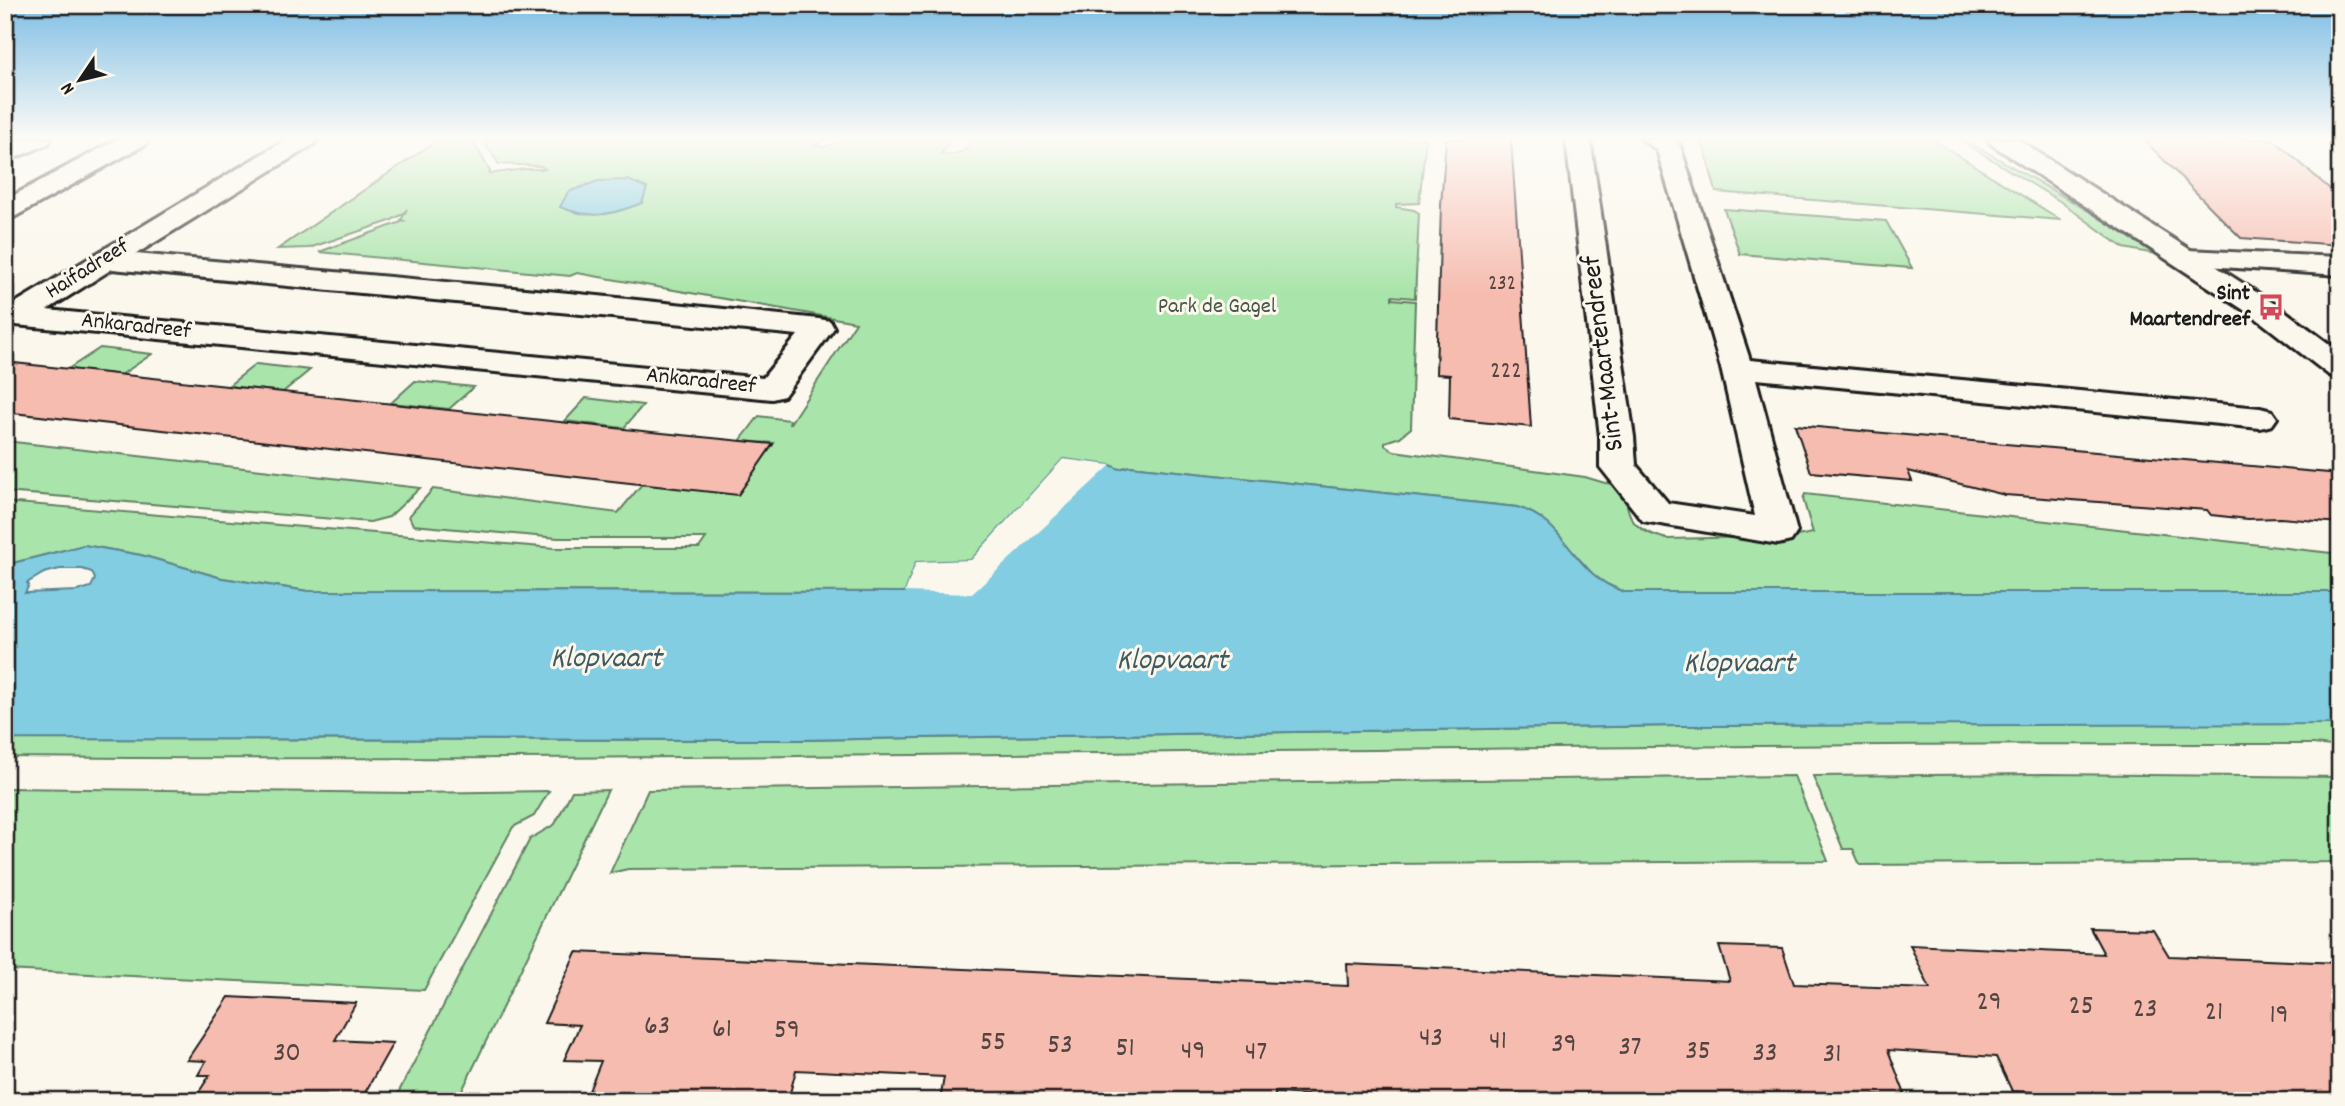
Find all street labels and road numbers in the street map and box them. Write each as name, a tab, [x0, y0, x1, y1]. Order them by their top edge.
street label: Haifadreef	[40, 231, 137, 309]
street label: Sint-Maartendreef	[1573, 252, 1637, 453]
street label: Ankaradreef	[79, 305, 194, 349]
street label: Ankaradreef	[644, 360, 759, 404]

